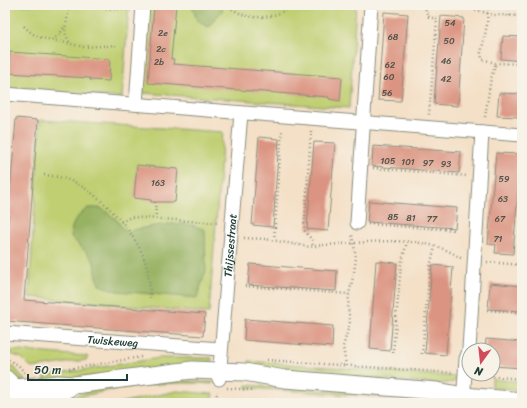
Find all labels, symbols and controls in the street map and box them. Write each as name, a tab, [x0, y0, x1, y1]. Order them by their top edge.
house number: 54	[444, 15, 456, 31]
house number: 2e	[158, 25, 168, 41]
house number: 68	[388, 29, 399, 45]
house number: 50	[443, 33, 455, 49]
house number: 2c	[156, 41, 166, 57]
house number: 46	[441, 53, 451, 69]
house number: 2b	[154, 54, 164, 70]
house number: 62	[385, 57, 395, 73]
house number: 60	[384, 69, 395, 85]
house number: 42	[441, 71, 451, 87]
house number: 56	[382, 85, 392, 101]
house number: 105	[380, 153, 396, 169]
house number: 101	[401, 154, 415, 170]
house number: 97	[423, 155, 434, 171]
house number: 93	[441, 156, 451, 172]
house number: 59	[498, 171, 510, 187]
house number: 163	[151, 175, 165, 191]
house number: 63	[498, 191, 508, 207]
house number: 85	[388, 209, 399, 225]
house number: 81	[406, 210, 416, 226]
house number: 77	[427, 211, 438, 227]
house number: 67	[495, 211, 506, 227]
street label: Thijssestraat	[218, 213, 243, 278]
house number: 71	[493, 231, 503, 247]
street label: Twiskeweg	[87, 330, 139, 353]
north arrow	[461, 342, 501, 382]
scale bar	[28, 356, 127, 382]
text: 50 m	[34, 359, 61, 381]
text: N	[472, 361, 486, 382]

